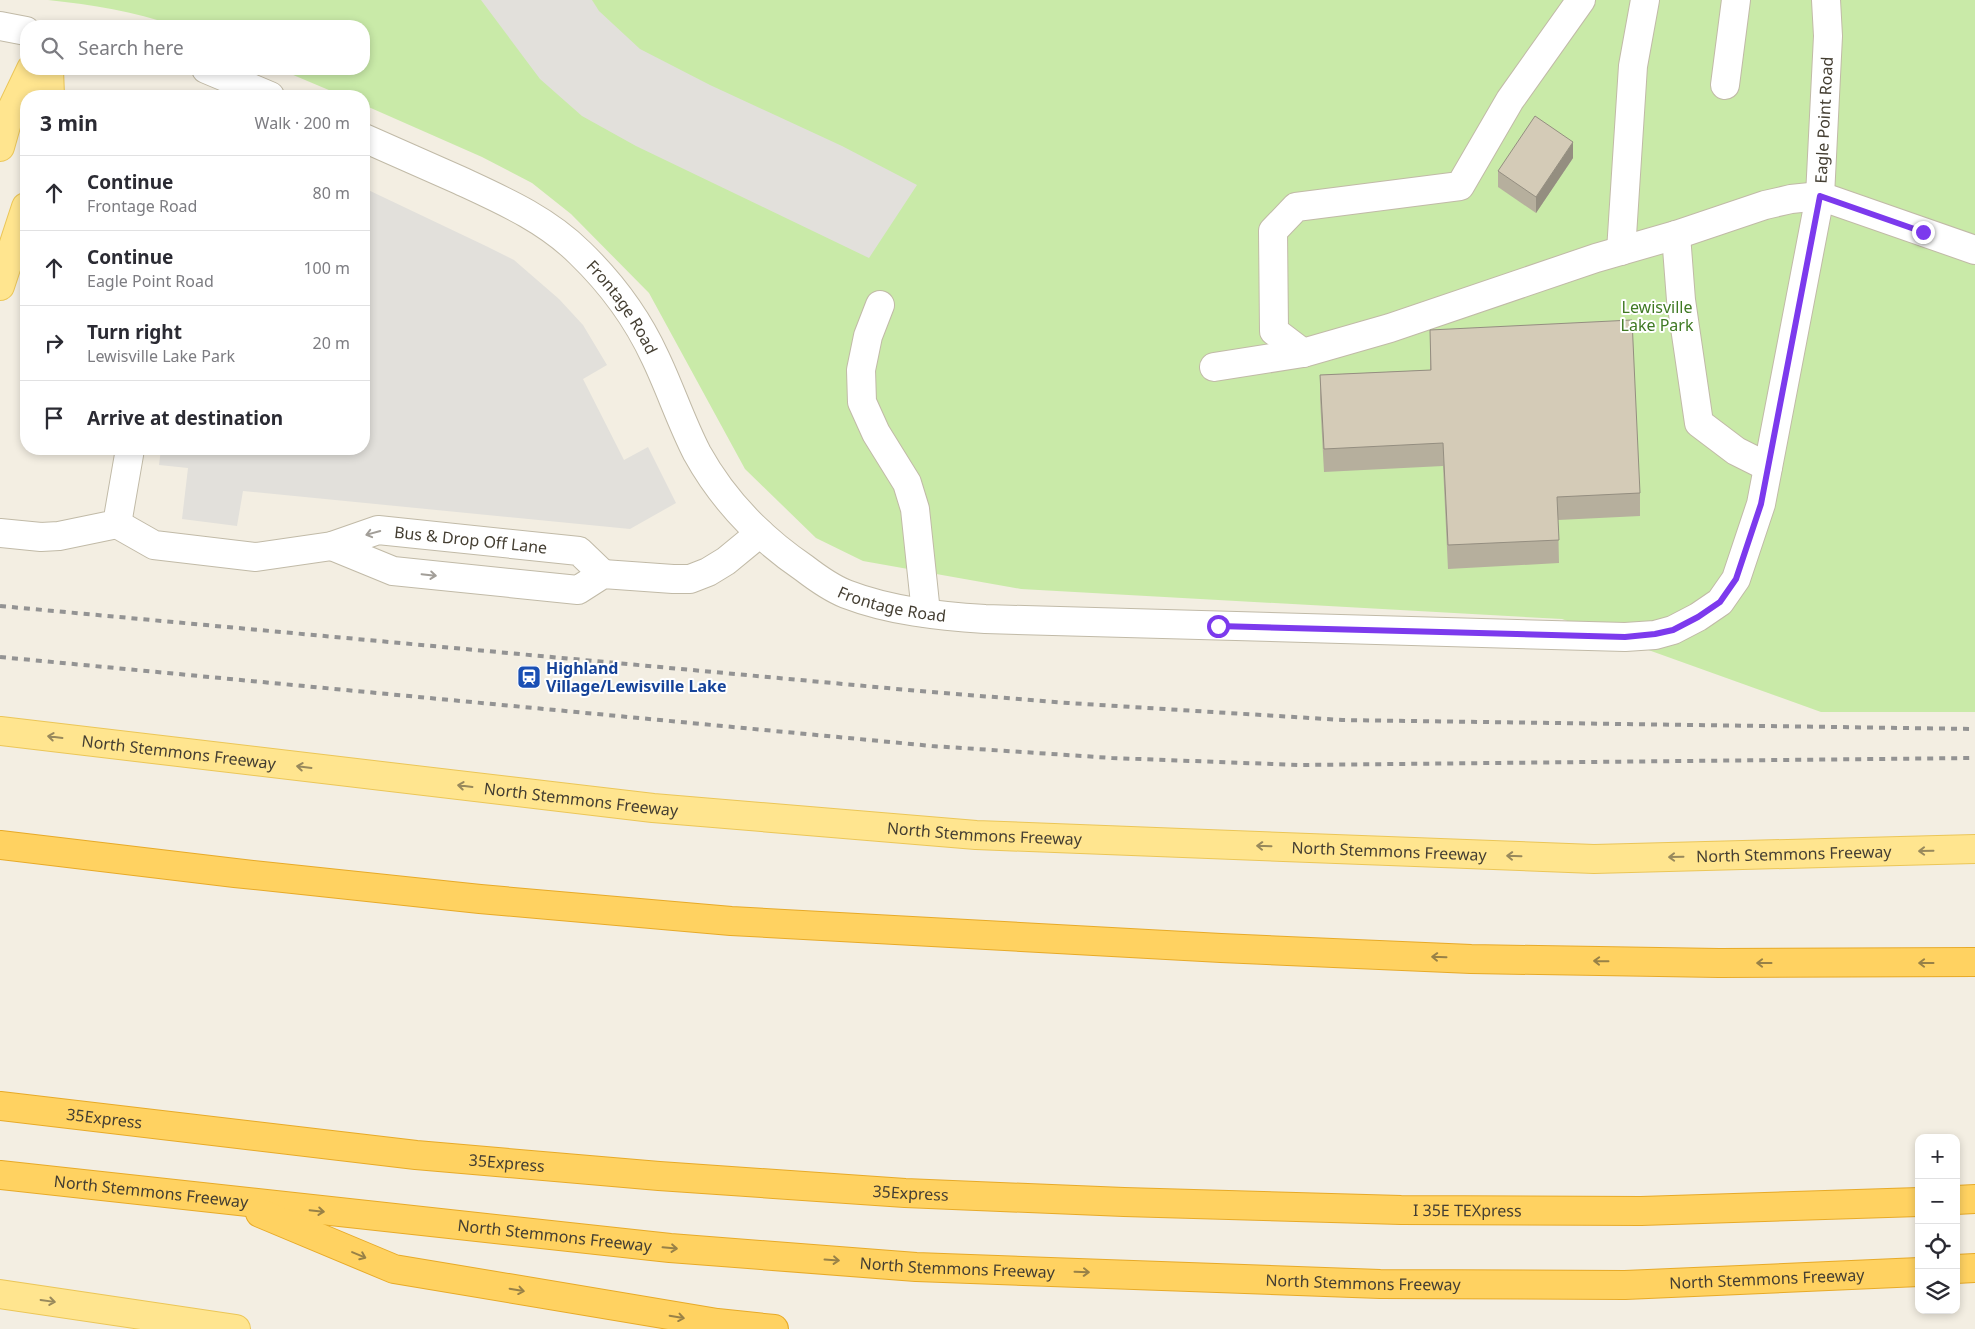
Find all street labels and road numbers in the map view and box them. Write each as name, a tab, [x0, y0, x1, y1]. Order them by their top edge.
street label: Eagle Point Road	[1810, 56, 1838, 184]
street label: Frontage Road	[582, 255, 663, 358]
street label: Bus & Drop Off Lane	[393, 521, 548, 559]
street label: Frontage Road	[834, 581, 947, 627]
street label: North Stemmons Freeway	[80, 730, 278, 775]
street label: North Stemmons Freeway	[483, 777, 680, 821]
street label: North Stemmons Freeway	[886, 817, 1083, 850]
street label: North Stemmons Freeway	[1291, 836, 1488, 866]
street label: North Stemmons Freeway	[1696, 840, 1893, 867]
street label: 35Express	[65, 1103, 143, 1134]
street label: 35Express	[468, 1149, 546, 1177]
street label: North Stemmons Freeway	[53, 1170, 250, 1213]
street label: 35Express	[872, 1180, 949, 1206]
street label: I 35E TEXpress	[1413, 1199, 1522, 1222]
street label: North Stemmons Freeway	[456, 1214, 654, 1257]
street label: North Stemmons Freeway	[859, 1252, 1056, 1283]
street label: North Stemmons Freeway	[1669, 1263, 1866, 1294]
street label: North Stemmons Freeway	[1265, 1269, 1462, 1295]

